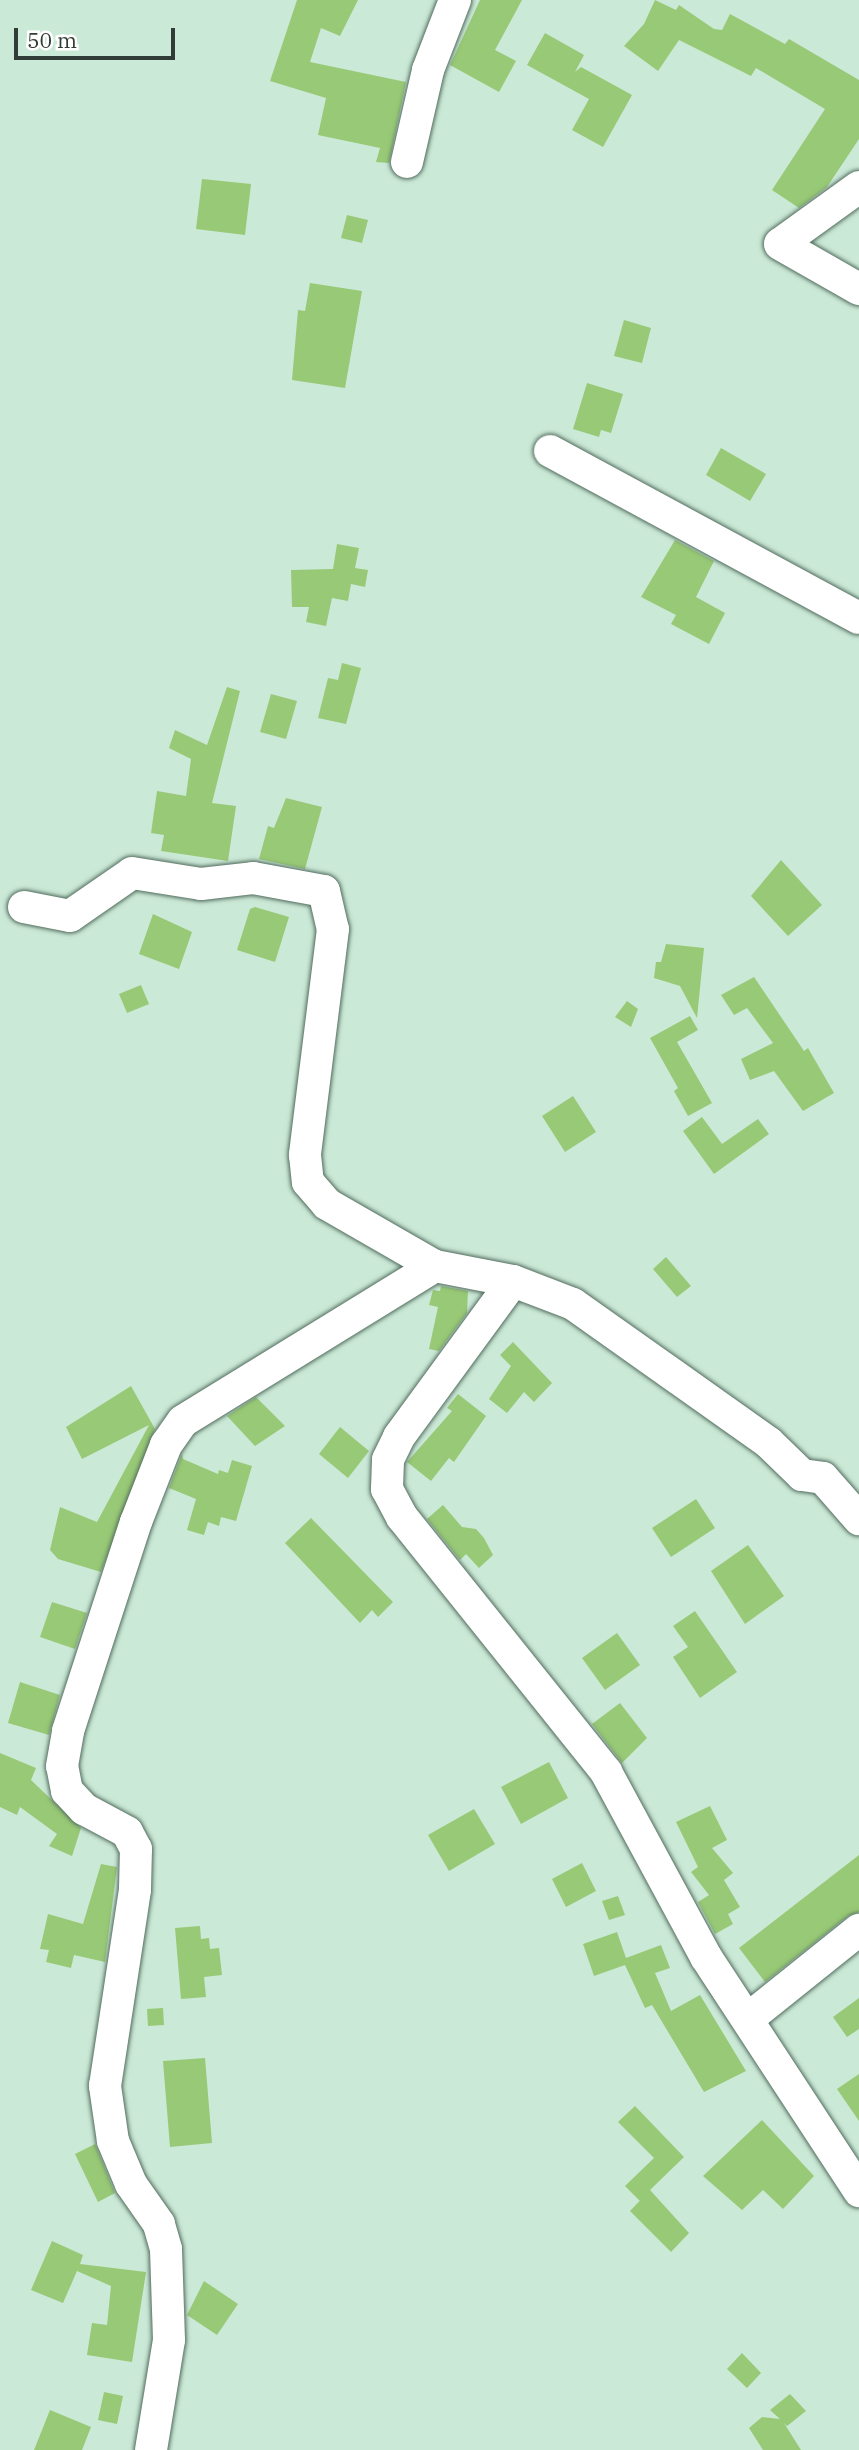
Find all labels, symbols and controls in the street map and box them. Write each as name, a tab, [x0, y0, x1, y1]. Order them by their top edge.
scale bar	[18, 14, 178, 58]
text: 50 m	[27, 26, 77, 54]

